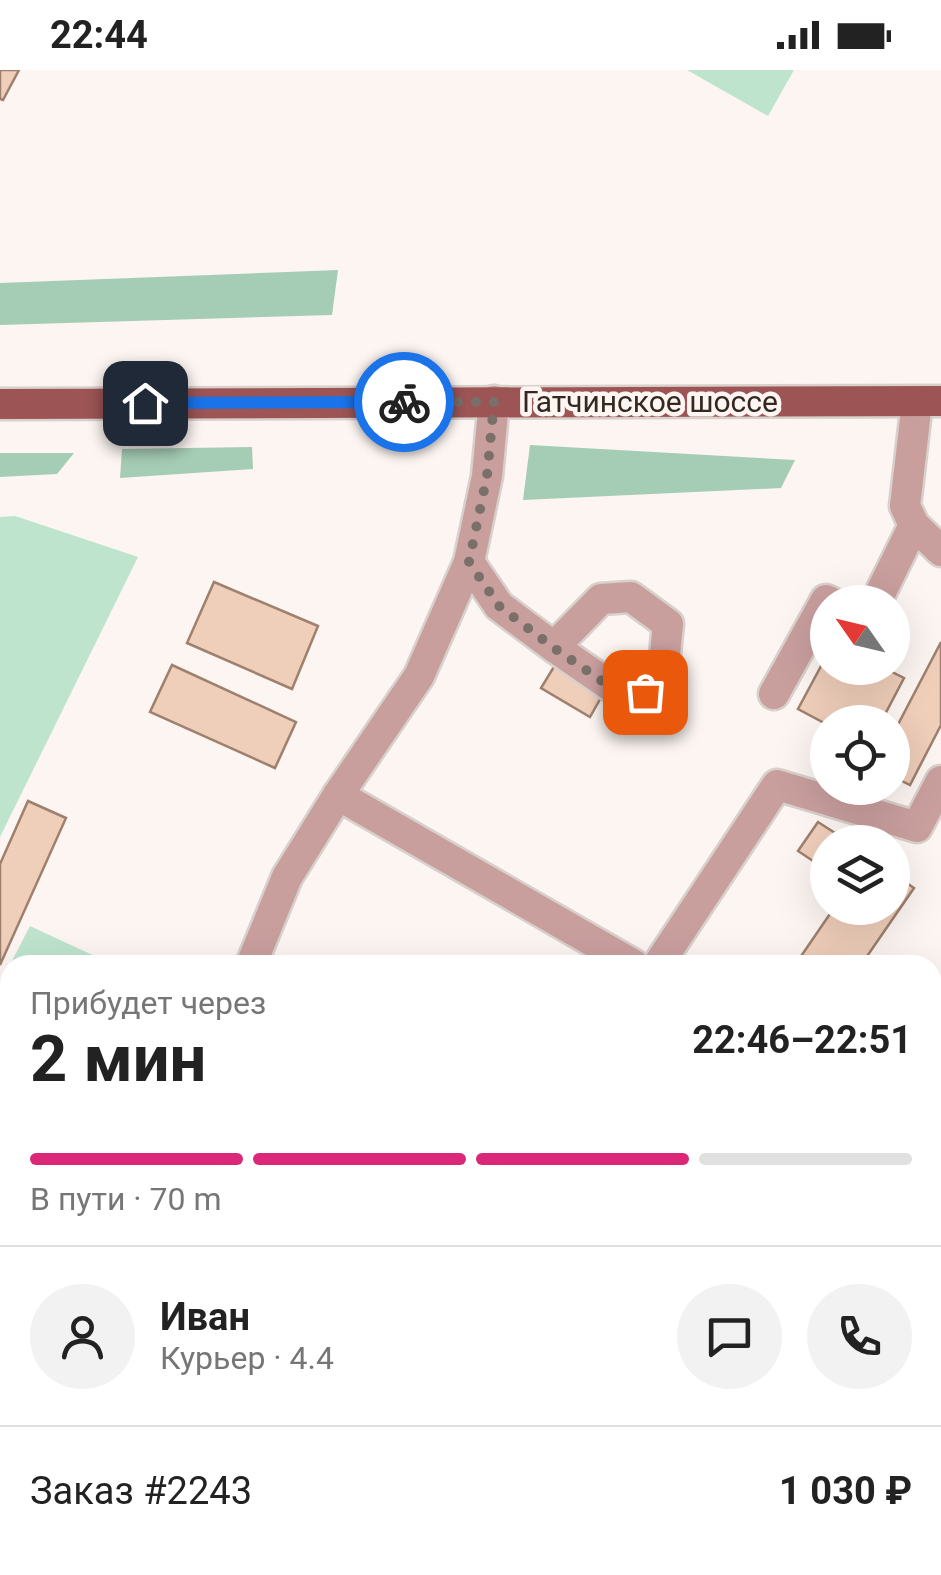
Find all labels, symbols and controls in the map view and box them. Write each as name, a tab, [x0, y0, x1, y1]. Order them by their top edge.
text: 22:44	[50, 13, 148, 57]
courier	[354, 352, 454, 452]
pin	[103, 361, 188, 446]
icon: bike	[377, 375, 432, 430]
icon: home	[118, 376, 173, 431]
street label: Гатчинское шоссе	[522, 384, 778, 419]
north arrow	[810, 585, 910, 685]
map controls	[810, 585, 910, 925]
pin	[603, 650, 688, 735]
icon: bag	[618, 665, 673, 720]
button: locate	[810, 705, 910, 805]
button: layers	[810, 825, 910, 925]
text: Прибудет через	[30, 984, 266, 1022]
text: 22:46–22:51	[692, 1018, 912, 1062]
text: 2 мин	[30, 1021, 206, 1097]
text: В пути · 70 m	[30, 1180, 222, 1218]
button: person	[30, 1284, 135, 1389]
button: chat	[677, 1284, 782, 1389]
button: phone	[807, 1284, 912, 1389]
text: Иван	[160, 1295, 250, 1339]
text: Курьер · 4.4	[160, 1339, 334, 1377]
text: Заказ #2243	[30, 1469, 252, 1513]
text: 1 030 ₽	[779, 1469, 912, 1513]

